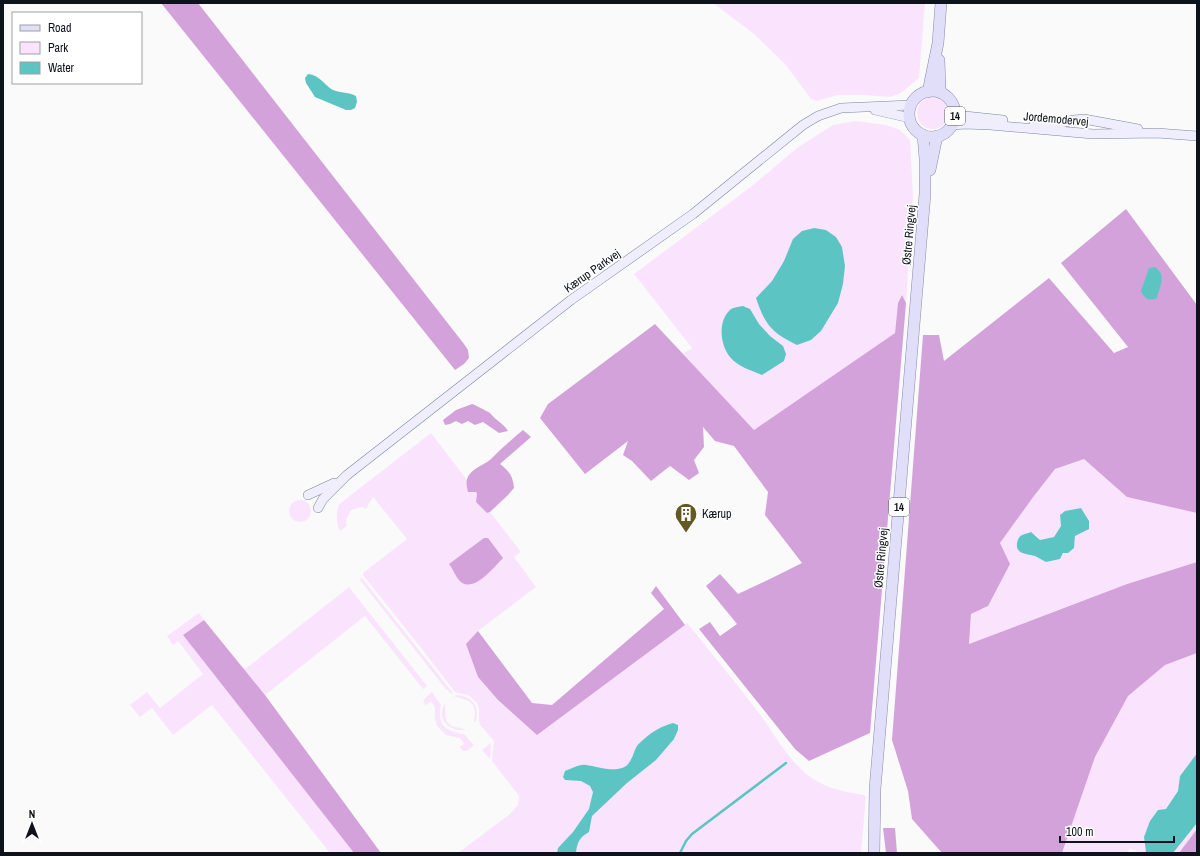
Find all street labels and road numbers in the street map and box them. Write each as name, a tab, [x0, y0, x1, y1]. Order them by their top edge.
road number: 14	[945, 107, 965, 125]
street label: Jordemodervej	[1023, 108, 1089, 130]
street label: Østre Ringvej	[898, 204, 920, 266]
street label: Kærup Parkvej	[561, 246, 623, 296]
road number: 14	[889, 498, 909, 516]
street label: Østre Ringvej	[870, 527, 892, 589]

